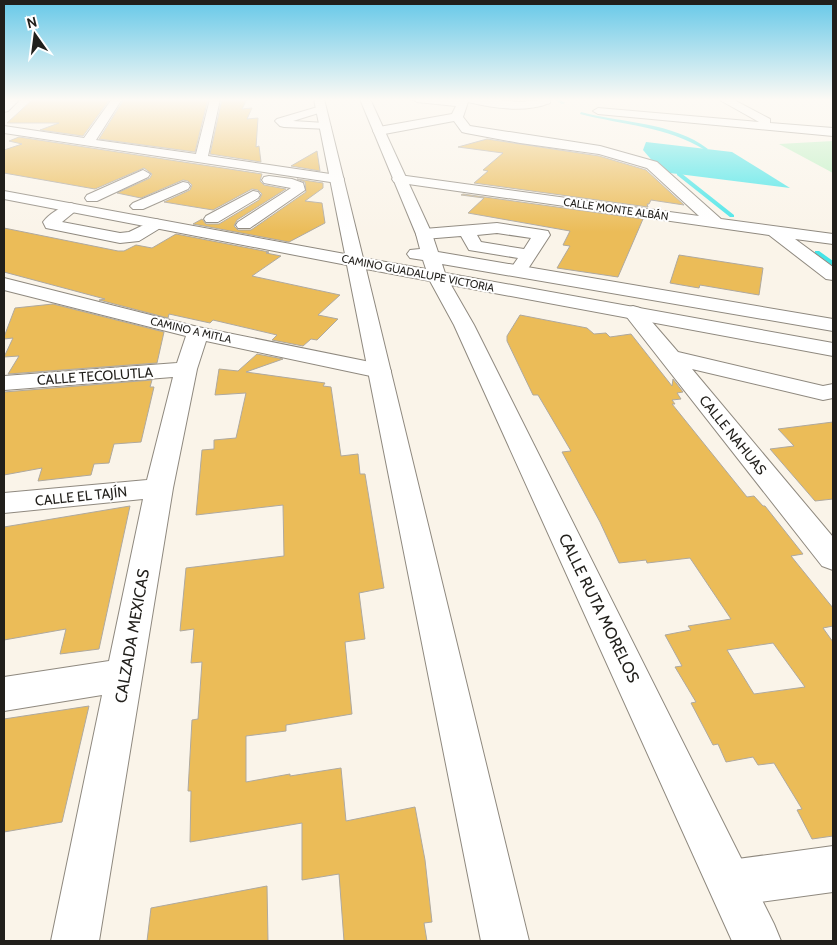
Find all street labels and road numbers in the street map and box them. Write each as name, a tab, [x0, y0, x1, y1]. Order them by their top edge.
street label: CALLE MONTE ALBÁN	[563, 195, 669, 223]
street label: CAMINO GUADALUPE VICTORIA	[340, 251, 496, 295]
street label: CAMINO A MITLA	[149, 314, 233, 346]
street label: CALLE TECOLUTLA	[36, 363, 154, 389]
street label: CALLE NAHUAS	[695, 392, 771, 478]
street label: CALLE EL TAJÍN	[34, 482, 128, 510]
street label: CALLE RUTA MORELOS	[555, 530, 643, 686]
street label: CALZADA MEXICAS	[111, 568, 153, 704]

